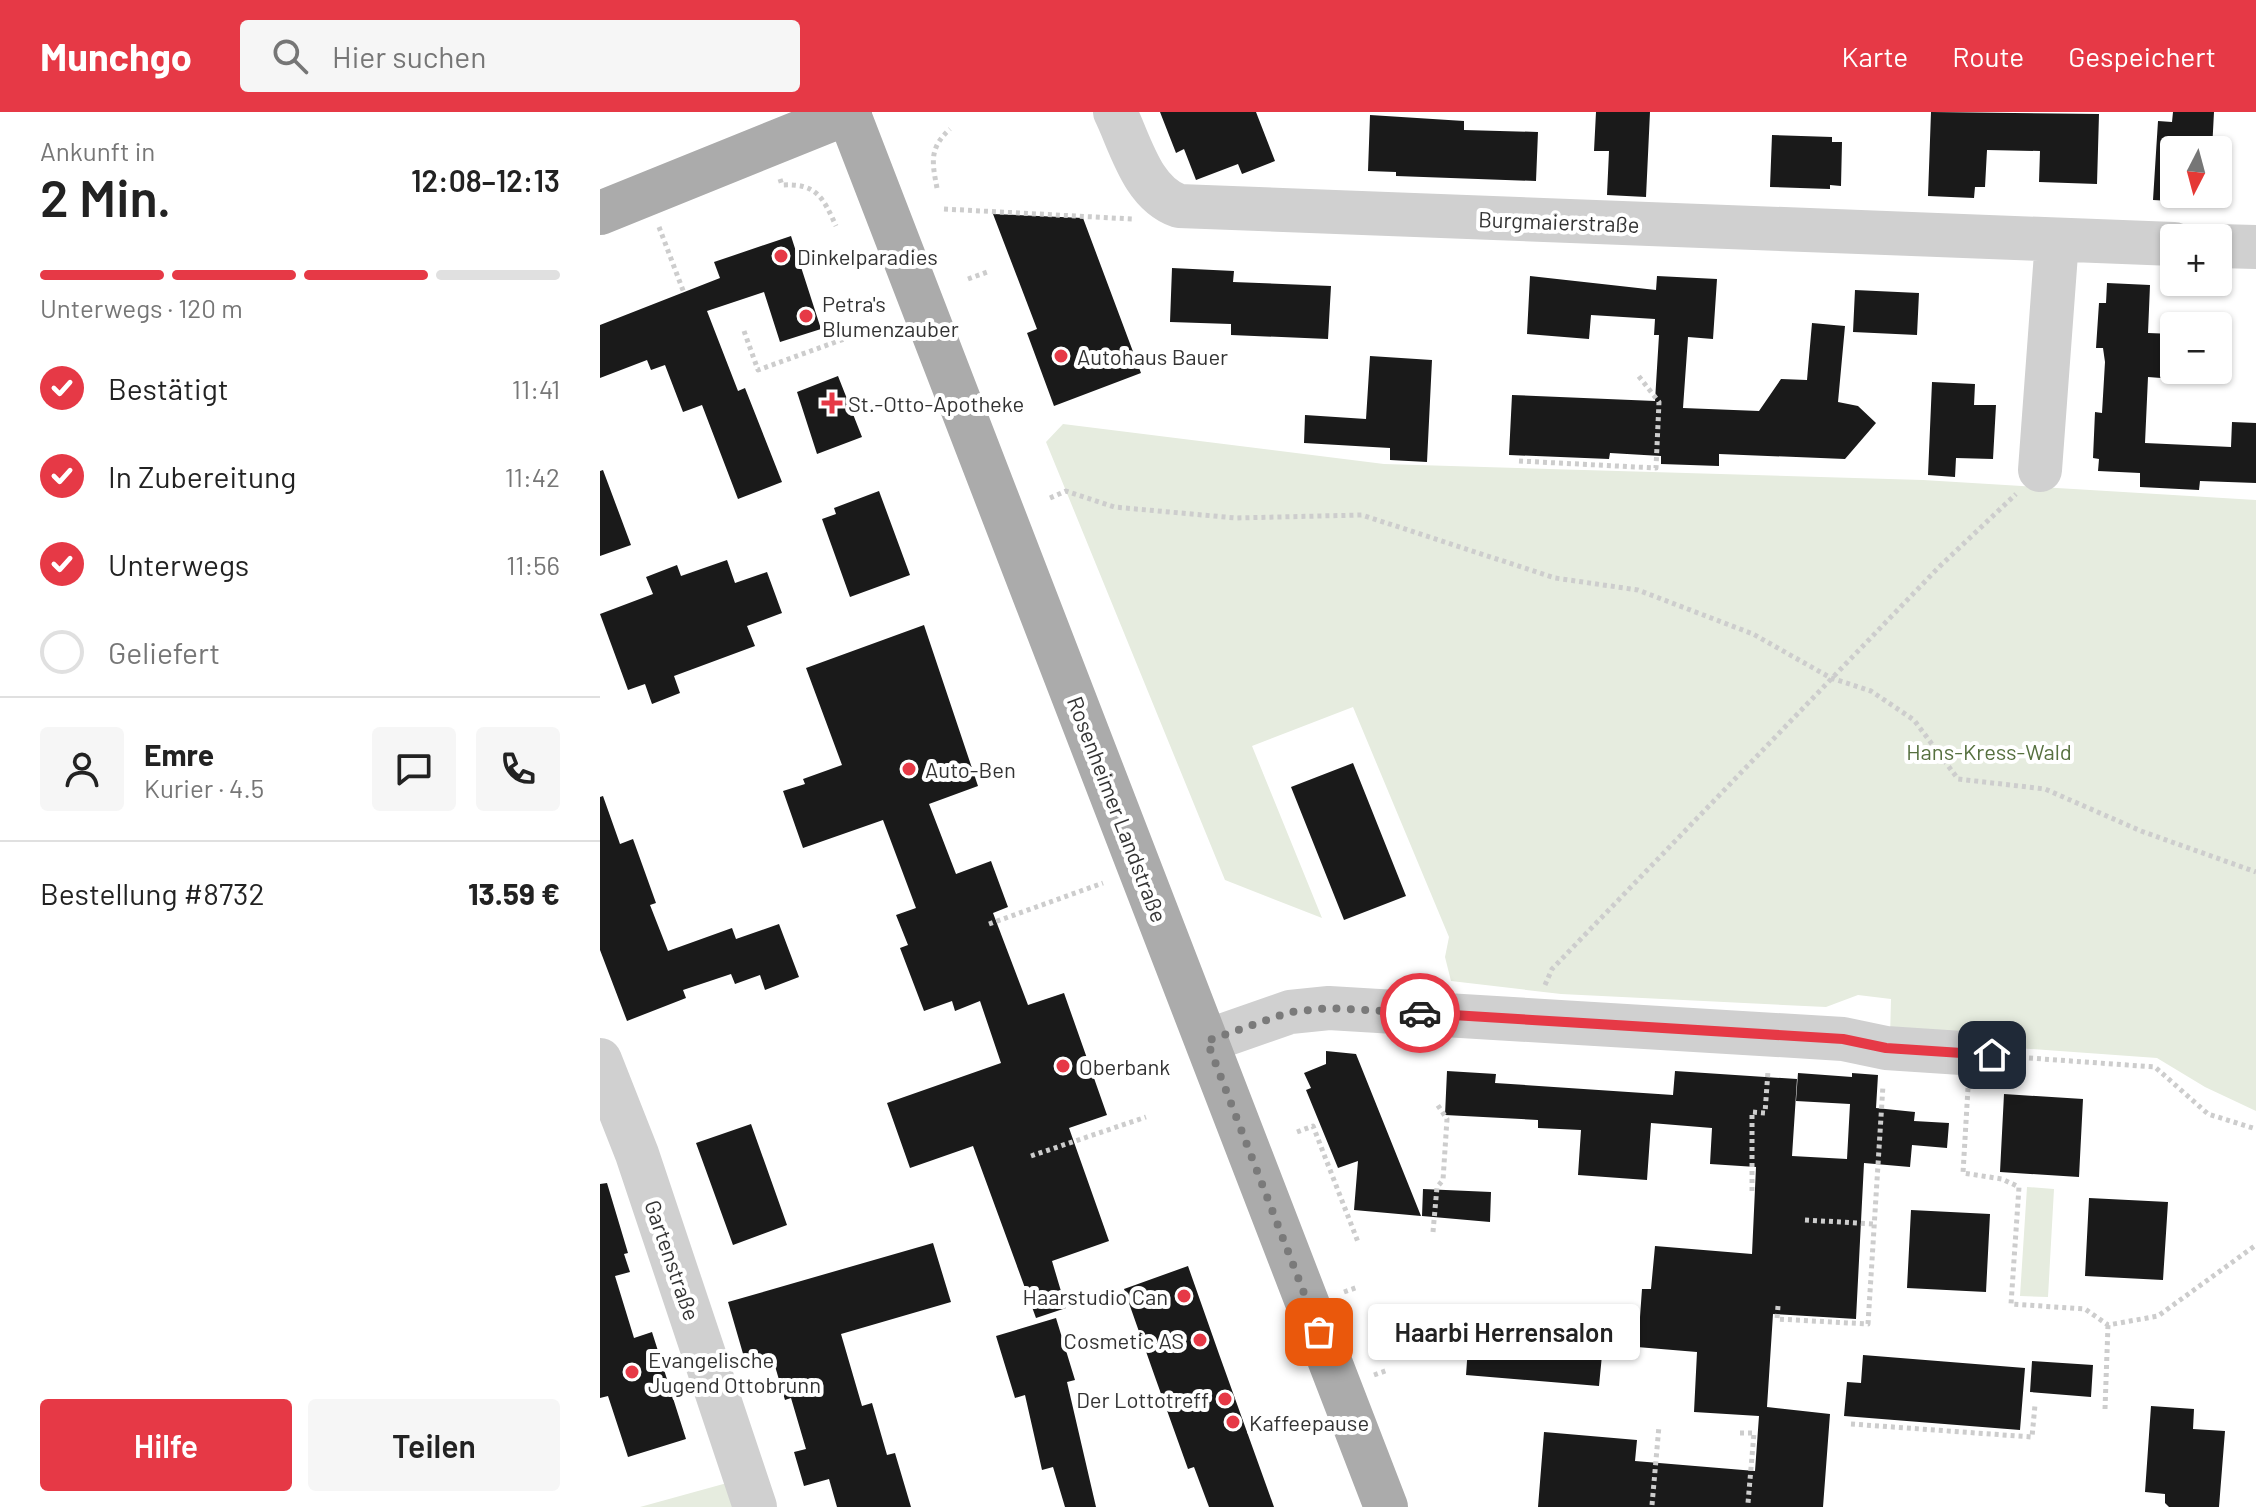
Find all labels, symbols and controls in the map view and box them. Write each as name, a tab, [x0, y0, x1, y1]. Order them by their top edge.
search box	[240, 20, 800, 92]
text: Munchgo	[40, 33, 192, 79]
icon: search	[268, 34, 312, 78]
text: Hier suchen	[332, 38, 486, 74]
text: Karte	[1842, 39, 1908, 73]
text: Route	[1952, 39, 2024, 73]
text: Gespeichert	[2068, 39, 2216, 73]
text: Ankunft in	[40, 135, 155, 166]
north arrow	[2160, 136, 2232, 208]
map controls	[2160, 136, 2232, 384]
text: 12:08–12:13	[411, 162, 560, 198]
text: 2 Min.	[40, 165, 171, 227]
street label: Burgmaierstraße	[1478, 205, 1640, 237]
button: +	[2160, 224, 2232, 296]
place label: Dinkelparadies	[797, 243, 938, 269]
marker: Dinkelparadies	[772, 247, 790, 265]
place label: Petra's Blumenzauber	[822, 290, 959, 341]
text: Unterwegs · 120 m	[40, 292, 243, 323]
marker: Petra's Blumenzauber	[797, 307, 815, 325]
button: −	[2160, 312, 2232, 384]
place label: Autohaus Bauer	[1077, 343, 1228, 369]
marker: Autohaus Bauer	[1052, 347, 1070, 365]
icon: check	[40, 366, 84, 410]
text: Bestätigt	[108, 370, 229, 406]
text: 11:41	[512, 373, 560, 404]
place label: St.-Otto-Apotheke	[848, 390, 1024, 416]
marker: St.-Otto-Apotheke	[823, 394, 841, 412]
icon: check	[40, 454, 84, 498]
text: In Zubereitung	[108, 458, 296, 494]
text: 11:42	[505, 461, 560, 492]
icon: check	[40, 542, 84, 586]
text: Unterwegs	[108, 546, 249, 582]
text: 11:56	[506, 549, 560, 580]
text: Geliefert	[108, 634, 220, 670]
street label: Rosenheimer Landstraße	[1063, 692, 1173, 926]
button: person	[40, 727, 124, 811]
button: chat	[372, 727, 456, 811]
button: phone	[476, 727, 560, 811]
text: Emre	[144, 736, 214, 772]
park label: Hans-Kress-Wald	[1906, 738, 2072, 764]
place label: Auto-Ben	[925, 756, 1016, 782]
marker: Auto-Ben	[900, 760, 918, 778]
text: Kurier · 4.5	[144, 772, 264, 803]
text: Bestellung #8732	[40, 875, 265, 911]
text: 13.59 €	[468, 875, 560, 911]
courier	[1380, 973, 1460, 1053]
icon: car	[1398, 991, 1442, 1035]
pin	[1958, 1021, 2026, 1089]
icon: home	[1970, 1033, 2014, 1077]
place label: Oberbank	[1079, 1053, 1170, 1079]
marker: Oberbank	[1054, 1057, 1072, 1075]
street label: Gartenstraße	[640, 1196, 706, 1324]
place label: Haarstudio Can	[1023, 1283, 1168, 1309]
marker: Haarstudio Can	[1175, 1287, 1193, 1305]
pin	[1285, 1298, 1353, 1366]
callout: Haarbi Herrensalon	[1367, 1304, 1639, 1360]
icon: bag	[1297, 1310, 1341, 1354]
text: Haarbi Herrensalon	[1394, 1316, 1614, 1347]
place label: Cosmetic AS	[1064, 1327, 1184, 1353]
marker: Cosmetic AS	[1191, 1331, 1209, 1349]
place label: Evangelische Jugend Ottobrunn	[648, 1346, 821, 1397]
marker: Evangelische Jugend Ottobrunn	[623, 1363, 641, 1381]
place label: Der Lottotreff	[1076, 1386, 1209, 1412]
marker: Der Lottotreff	[1216, 1390, 1234, 1408]
button: Hilfe	[40, 1399, 292, 1491]
button: Teilen	[308, 1399, 560, 1491]
place label: Kaffeepause	[1249, 1409, 1369, 1435]
marker: Kaffeepause	[1224, 1413, 1242, 1431]

